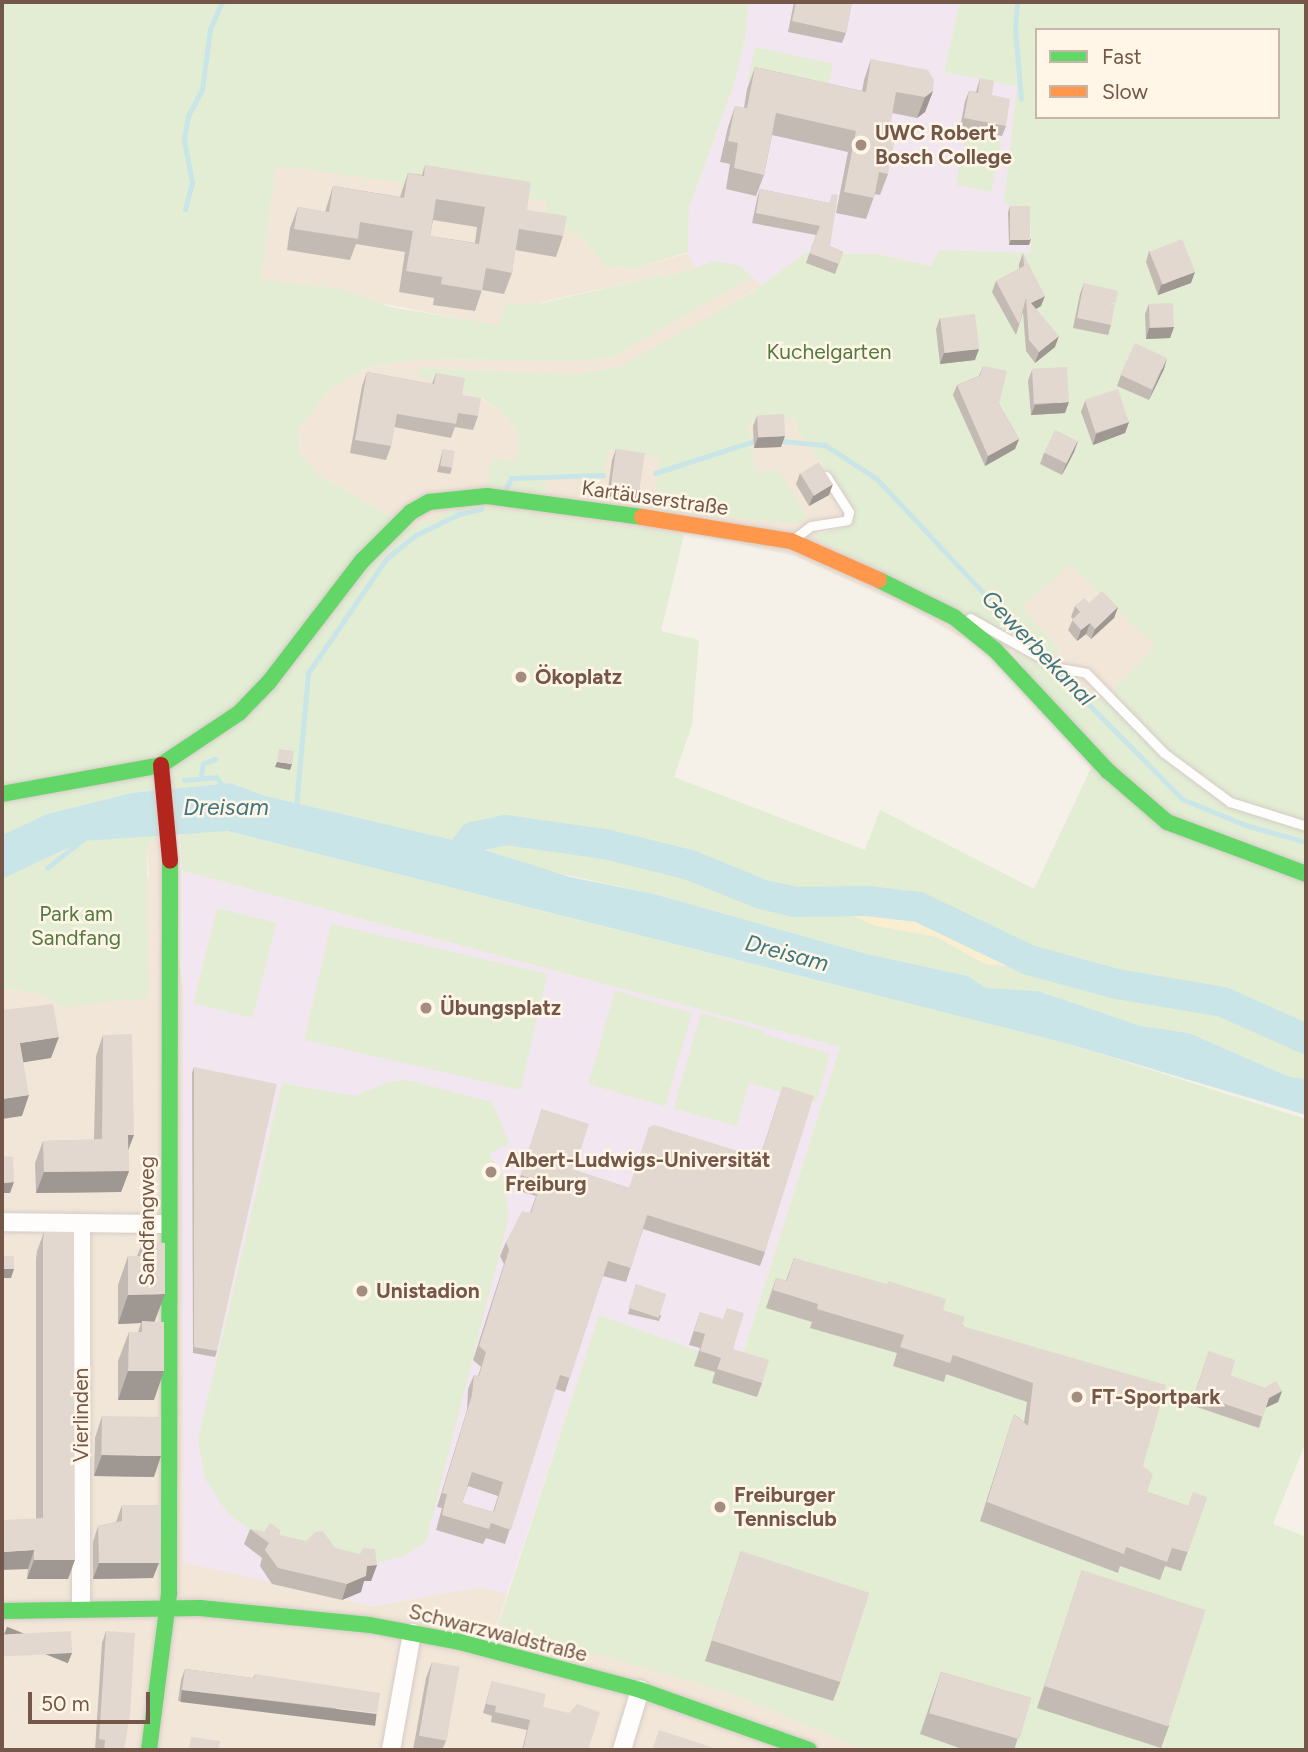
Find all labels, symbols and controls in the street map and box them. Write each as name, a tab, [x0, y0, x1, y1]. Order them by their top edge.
legend	[1035, 28, 1280, 119]
text: Fast	[1102, 44, 1142, 69]
text: Slow	[1102, 79, 1148, 104]
place label: UWC Robert Bosch College	[875, 120, 1012, 170]
marker: UWC Robert Bosch College	[853, 137, 869, 153]
park label: Kuchelgarten	[767, 339, 891, 365]
street label: Kartäuserstraße	[580, 475, 730, 521]
water label: Gewerbekanal	[976, 584, 1100, 712]
place label: Ökoplatz	[535, 664, 622, 690]
marker: Ökoplatz	[513, 669, 529, 685]
water label: Dreisam	[183, 793, 269, 821]
park label: Park am Sandfang	[31, 901, 121, 951]
water label: Dreisam	[742, 929, 832, 977]
place label: Übungsplatz	[440, 995, 561, 1021]
marker: Übungsplatz	[418, 1000, 434, 1016]
place label: Albert-Ludwigs-Universität Freiburg	[505, 1147, 770, 1197]
street label: Sandfangweg	[134, 1156, 160, 1286]
marker: Albert-Ludwigs-Universität Freiburg	[483, 1164, 499, 1180]
place label: Unistadion	[376, 1278, 480, 1304]
marker: Unistadion	[354, 1283, 370, 1299]
street label: Vierlinden	[68, 1368, 94, 1462]
place label: FT-Sportpark	[1091, 1384, 1221, 1410]
marker: FT-Sportpark	[1069, 1389, 1085, 1405]
place label: Freiburger Tennisclub	[734, 1482, 837, 1532]
marker: Freiburger Tennisclub	[712, 1499, 728, 1515]
street label: Schwarzwaldstraße	[406, 1599, 590, 1667]
scale bar	[32, 1678, 154, 1722]
text: 50 m	[41, 1691, 90, 1716]

